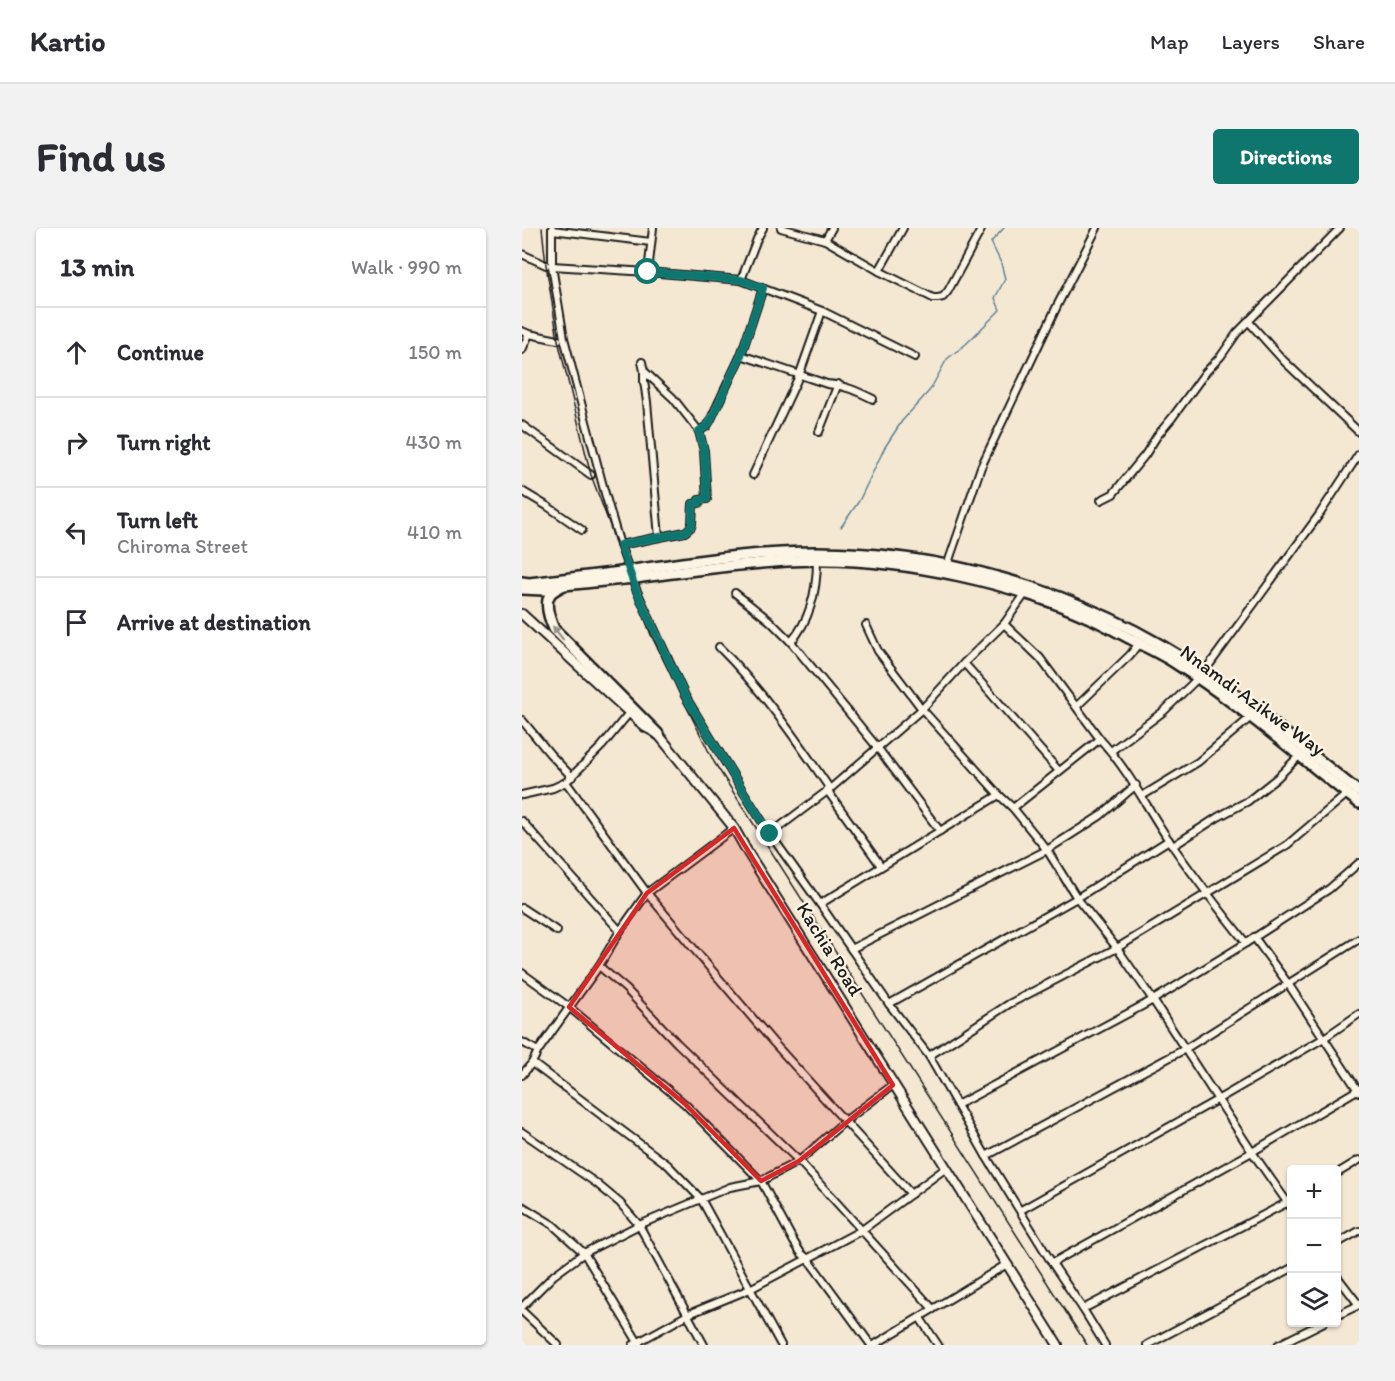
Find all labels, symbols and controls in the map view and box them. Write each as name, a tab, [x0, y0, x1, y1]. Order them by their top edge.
text: Kartio	[30, 24, 105, 58]
text: Map	[1150, 29, 1189, 54]
text: Layers	[1222, 29, 1280, 54]
text: Share	[1313, 29, 1365, 54]
button: Directions	[1213, 129, 1359, 184]
text: Find us	[36, 131, 166, 182]
text: 13 min	[60, 251, 134, 283]
text: Walk · 990 m	[351, 255, 462, 279]
route start	[634, 258, 660, 284]
icon: ahead	[60, 336, 93, 369]
text: Continue	[117, 339, 204, 366]
text: 150 m	[409, 340, 462, 364]
icon: right	[60, 426, 93, 459]
text: Turn right	[117, 429, 211, 456]
text: 430 m	[405, 430, 462, 454]
text: Turn left	[117, 507, 198, 534]
icon: left	[60, 516, 93, 549]
text: 410 m	[407, 520, 462, 544]
text: Chiroma Street	[117, 534, 248, 558]
icon: arrive	[60, 606, 93, 639]
text: Arrive at destination	[117, 609, 311, 636]
one-way arrow	[553, 625, 565, 640]
street label: Nnamdi Azikwe Way	[1176, 639, 1331, 761]
route end	[756, 820, 782, 846]
street label: Kachia Road	[792, 898, 868, 1000]
map controls	[1287, 1165, 1341, 1327]
button: +	[1287, 1165, 1341, 1219]
button: −	[1287, 1219, 1341, 1273]
button: layers	[1287, 1273, 1341, 1327]

